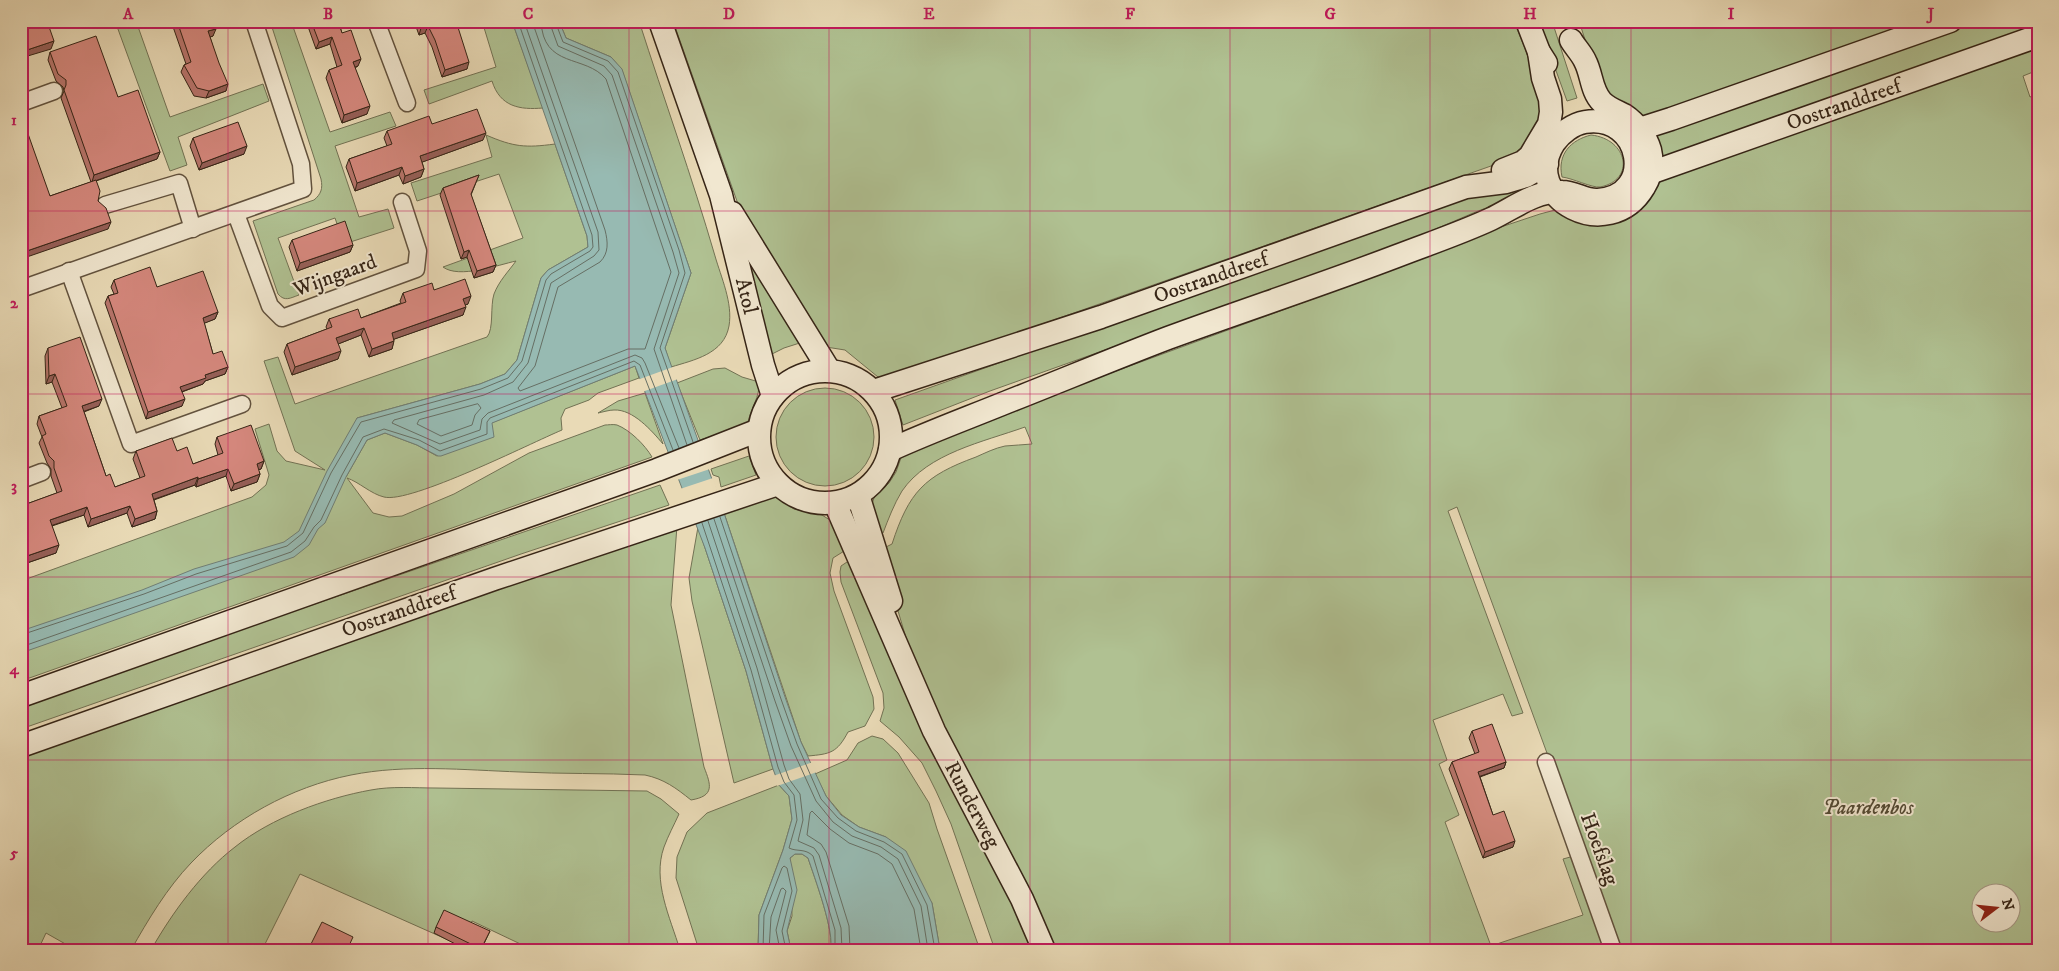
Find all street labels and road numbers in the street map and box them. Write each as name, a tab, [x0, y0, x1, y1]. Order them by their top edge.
street label: Oostranddreef	[1783, 72, 1908, 137]
street label: Oostranddreef	[1150, 245, 1275, 310]
street label: Wijngaard	[289, 249, 381, 303]
street label: Atol	[729, 275, 763, 318]
street label: Oostranddreef	[338, 579, 463, 644]
street label: Runderweg	[938, 757, 1006, 854]
street label: Hoefslag	[1574, 809, 1624, 890]

